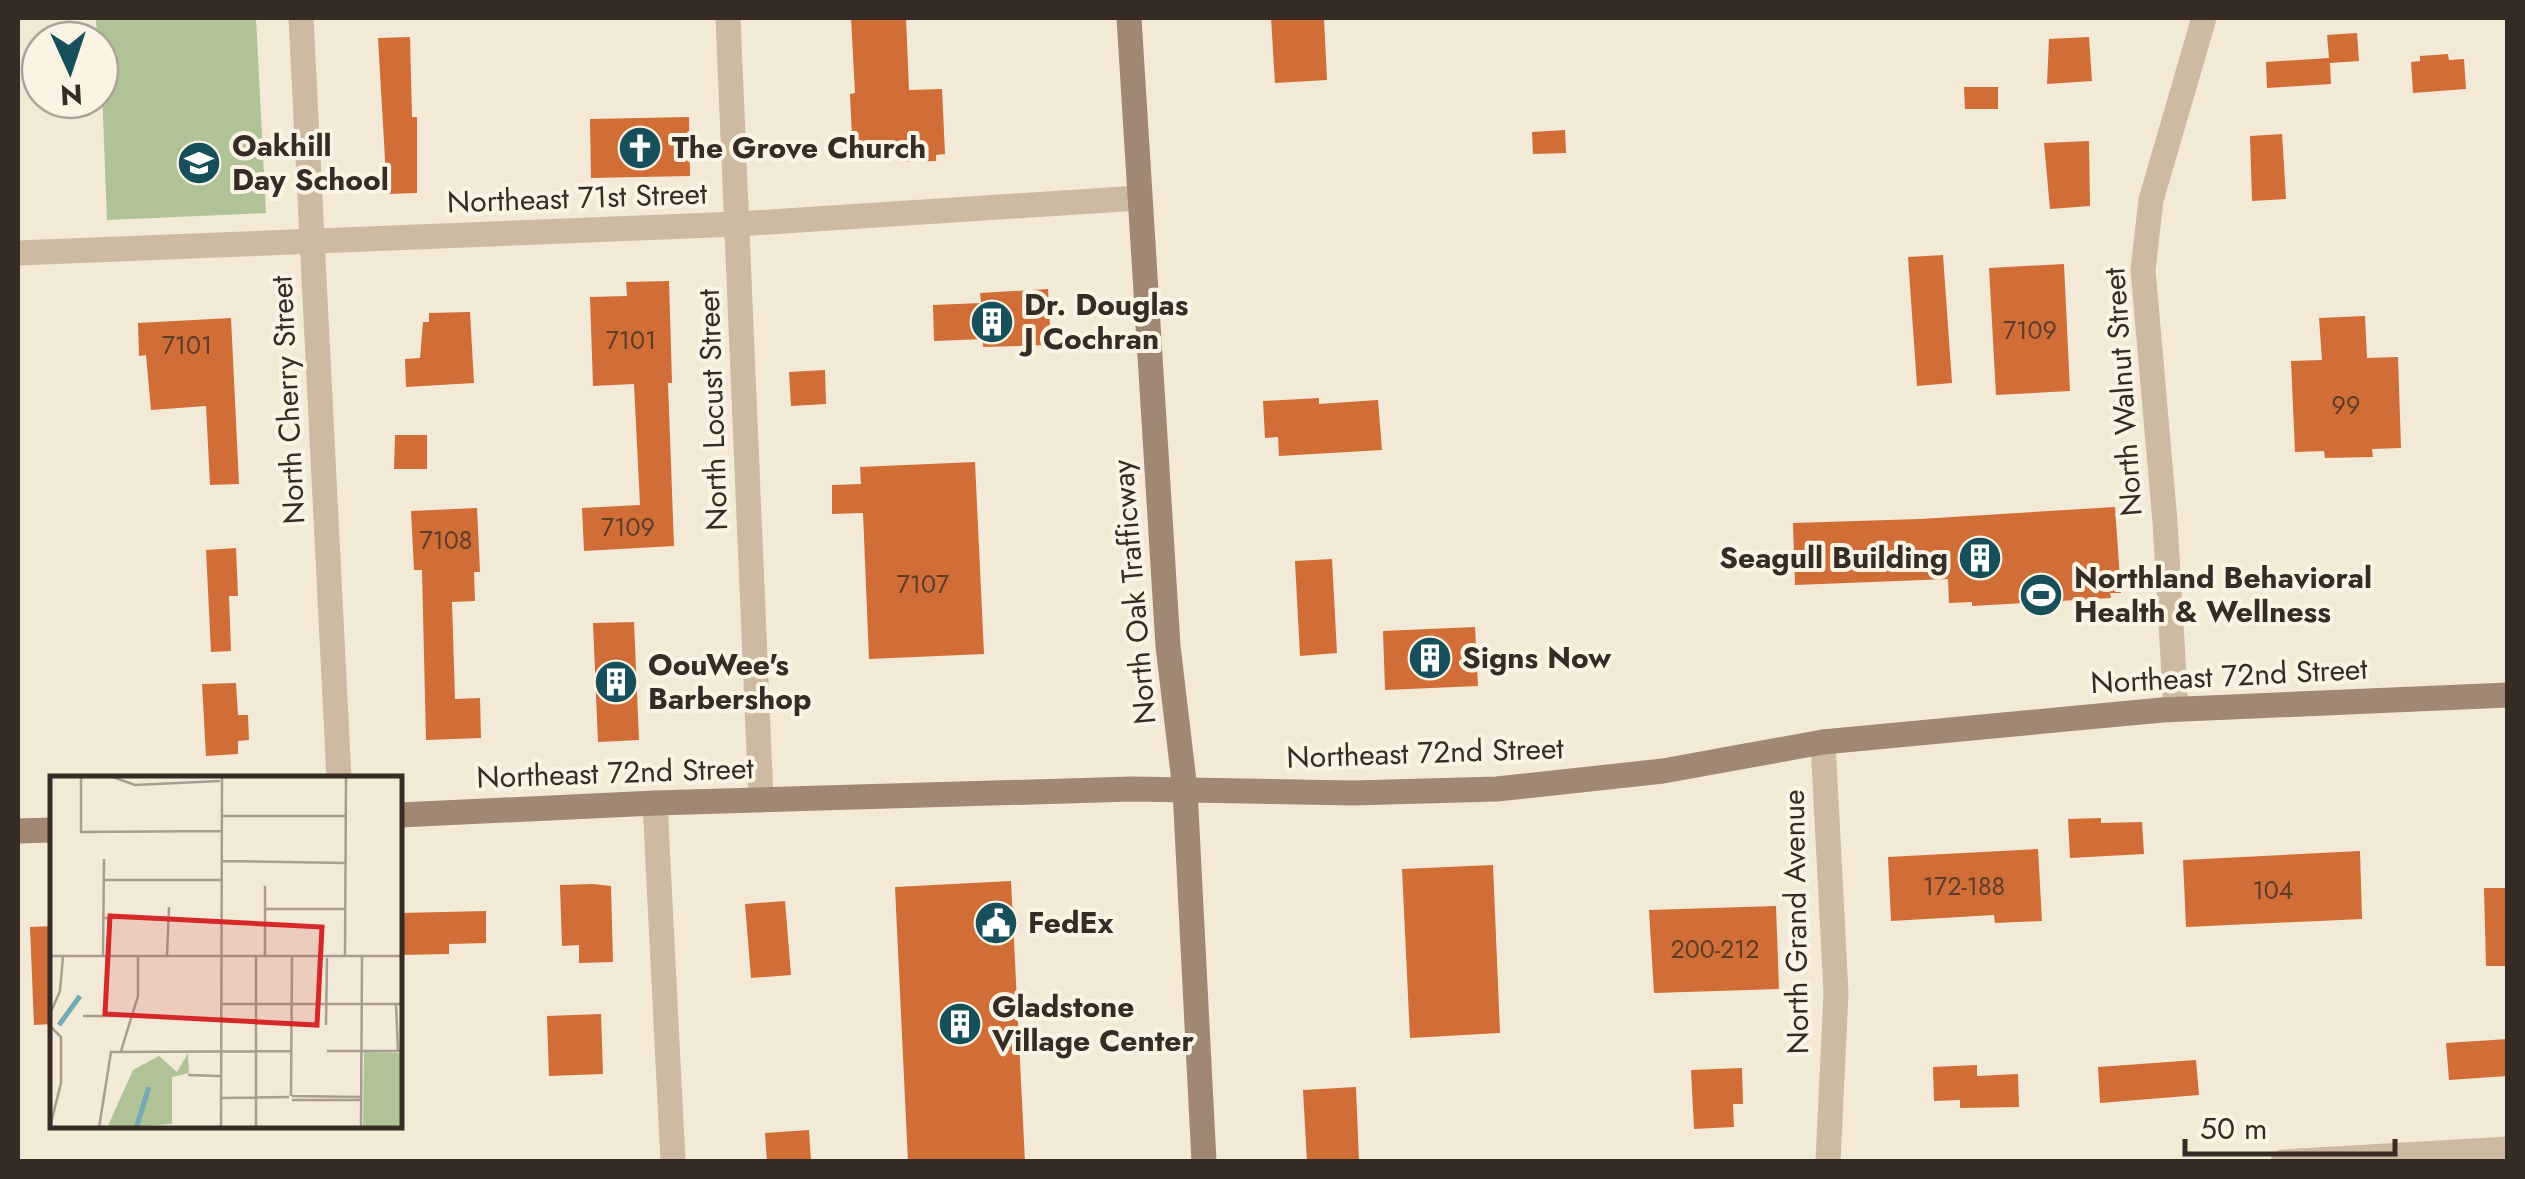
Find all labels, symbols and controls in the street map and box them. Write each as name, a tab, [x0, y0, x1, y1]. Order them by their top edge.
north arrow	[20, 20, 120, 120]
text: N	[59, 73, 83, 116]
place label: Oakhill Day School	[232, 124, 389, 201]
church icon: The Grove Church	[617, 125, 663, 171]
place label: The Grove Church	[672, 126, 926, 169]
school or university icon: Oakhill Day School	[176, 140, 222, 186]
street label: Northeast 71st Street	[446, 171, 709, 224]
street label: North Walnut Street	[2092, 265, 2153, 518]
street label: North Cherry Street	[259, 274, 315, 525]
place label: Dr. Douglas J Cochran	[1019, 283, 1188, 360]
street label: North Locust Street	[687, 288, 738, 532]
building icon: Dr. Douglas J Cochran	[969, 299, 1015, 345]
house number: 7109	[2003, 312, 2057, 348]
house number: 7101	[606, 322, 656, 358]
house number: 7101	[162, 327, 212, 363]
house number: 99	[2332, 387, 2360, 423]
street label: North Oak Trafficway	[1100, 457, 1166, 726]
house number: 7109	[601, 509, 655, 545]
house number: 7108	[419, 522, 473, 558]
building icon: Seagull Building	[1957, 535, 2003, 581]
place label: Seagull Building	[1719, 536, 1948, 579]
place label: Northland Behavioral Health & Wellness	[2074, 556, 2372, 633]
house number: 7107	[897, 566, 949, 602]
sports icon: Northland Behavioral Health & Wellness	[2018, 572, 2064, 618]
building icon: Signs Now	[1407, 635, 1453, 681]
place label: Signs Now	[1462, 636, 1612, 679]
place label: OouWee's Barbershop	[648, 643, 811, 720]
street label: Northeast 72nd Street	[2089, 647, 2369, 704]
building icon: OouWee's Barbershop	[593, 659, 639, 705]
street label: Northeast 72nd Street	[1286, 726, 1565, 779]
street label: Northeast 72nd Street	[476, 746, 755, 799]
inset map	[50, 776, 402, 1129]
street label: North Grand Avenue	[1772, 789, 1819, 1055]
house number: 172-188	[1923, 868, 2005, 904]
house number: 104	[2253, 872, 2293, 908]
public building icon: FedEx	[973, 900, 1019, 946]
place label: FedEx	[1028, 901, 1113, 944]
house number: 200-212	[1670, 931, 1760, 967]
place label: Gladstone Village Center	[991, 985, 1194, 1062]
building icon: Gladstone Village Center	[937, 1001, 983, 1047]
scale bar	[2185, 1094, 2395, 1156]
text: 50 m	[2200, 1107, 2267, 1150]

